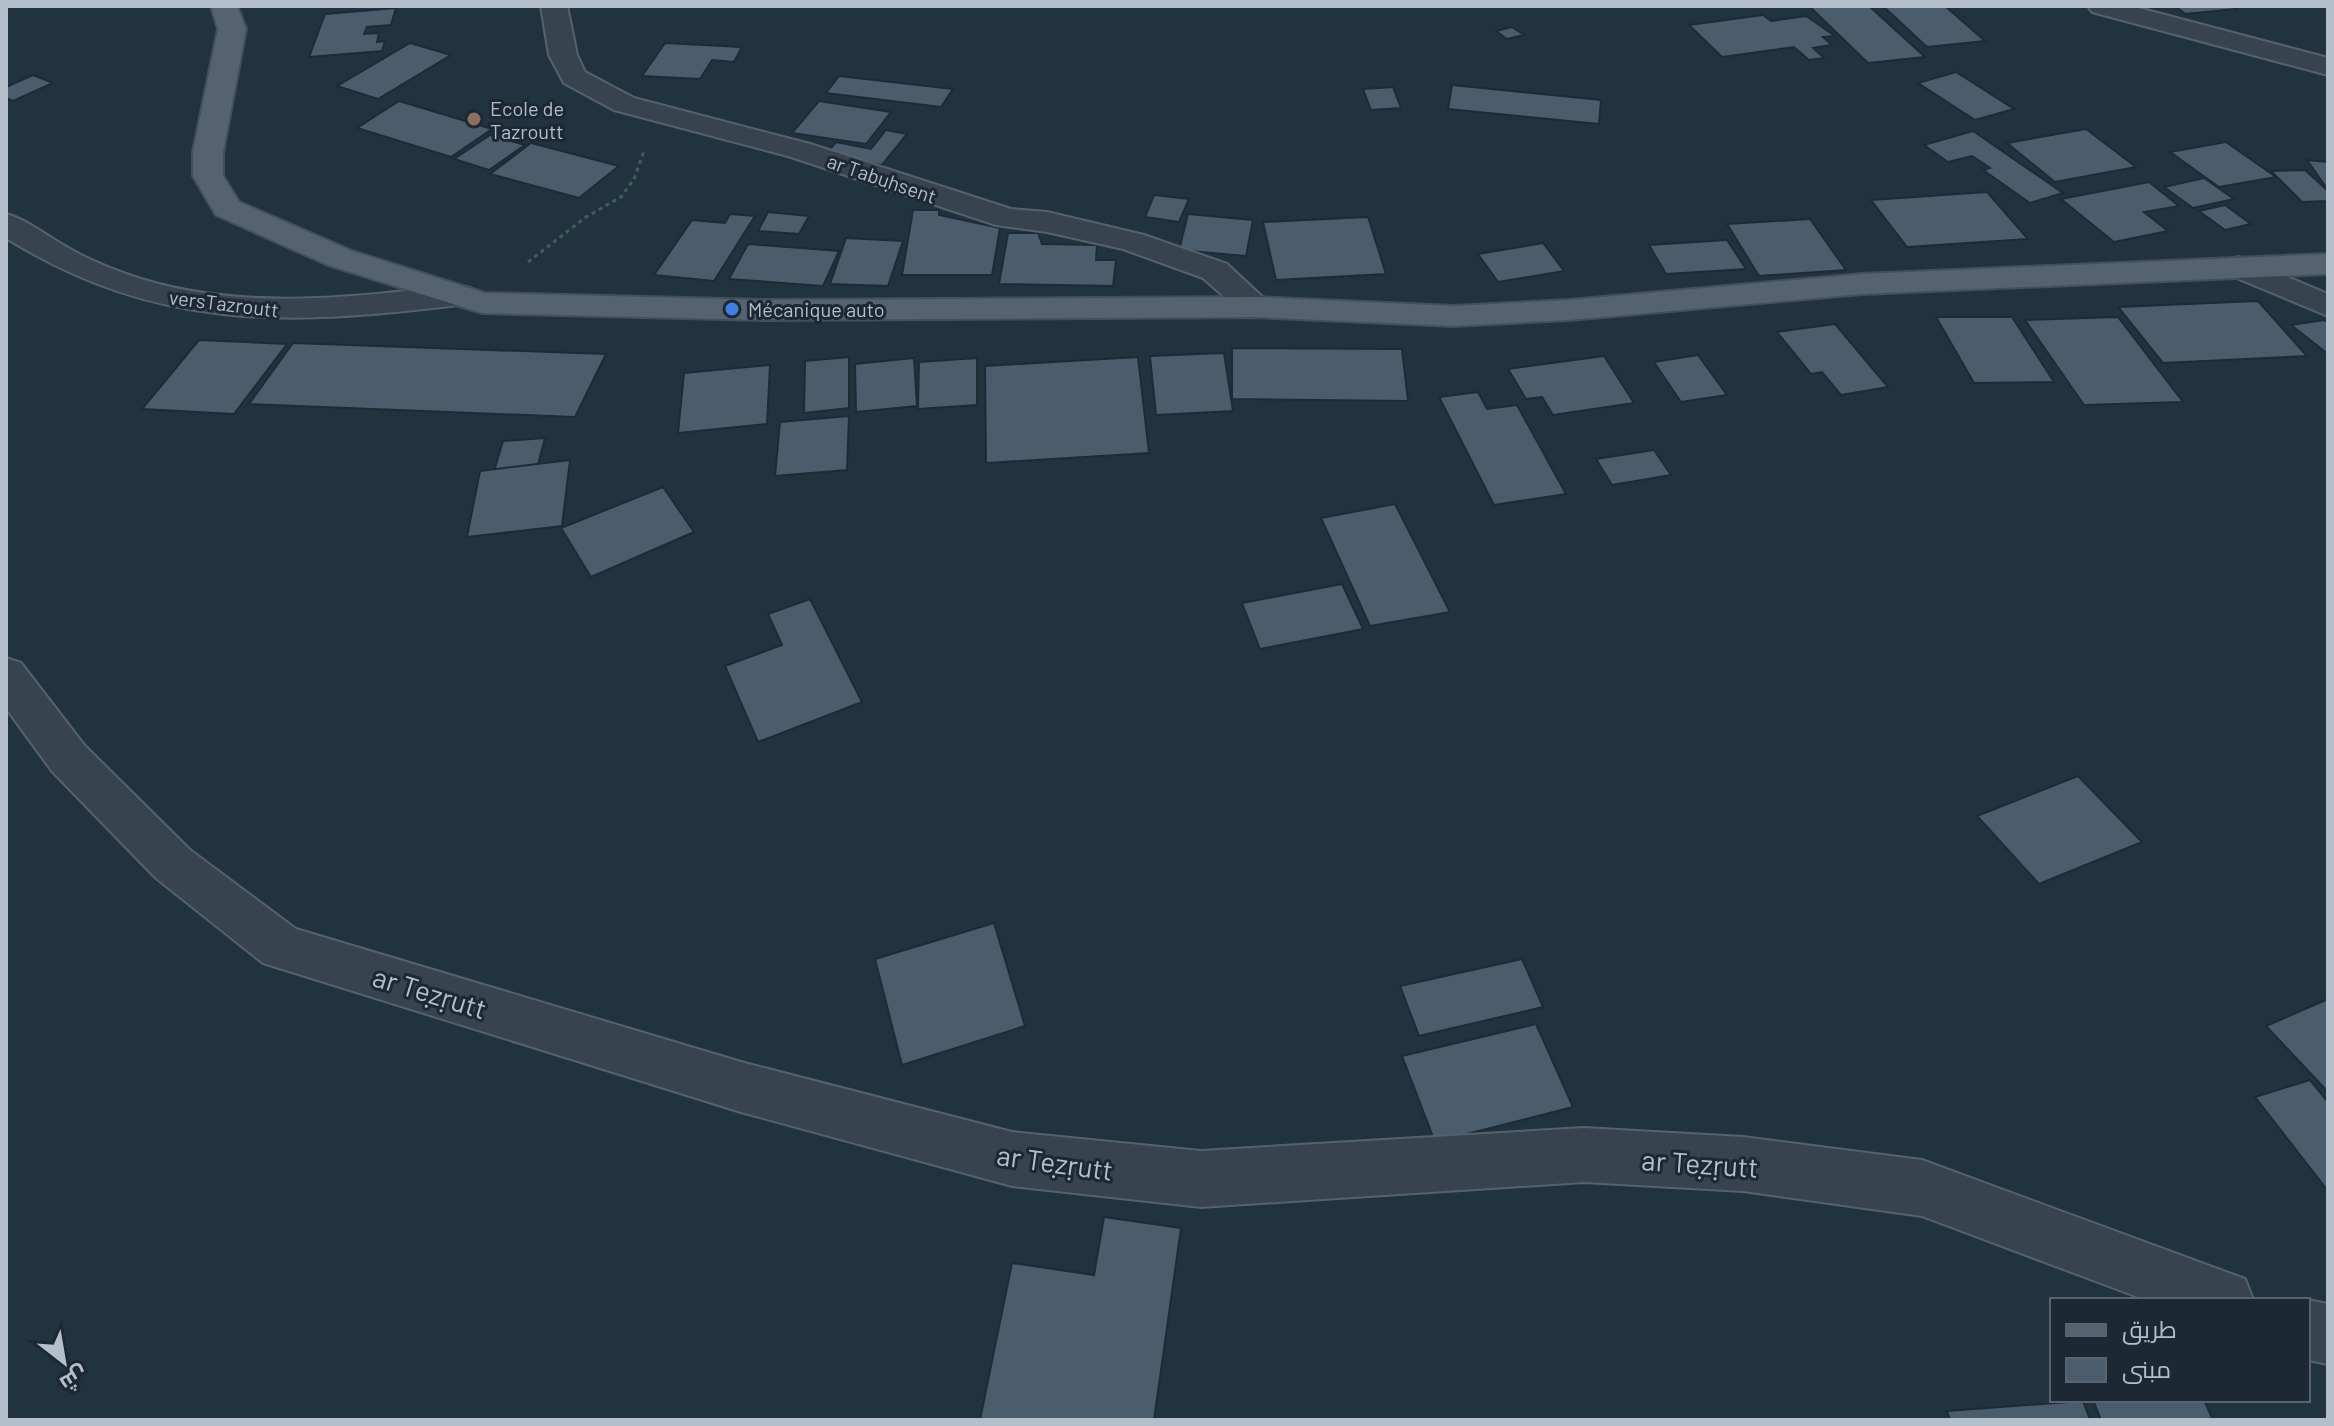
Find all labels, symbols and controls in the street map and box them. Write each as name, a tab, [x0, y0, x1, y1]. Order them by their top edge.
place label: Ecole de Tazroutt	[490, 96, 564, 143]
marker: Ecole de Tazroutt	[465, 110, 483, 128]
street label: ar Tabuḥsent	[824, 148, 940, 208]
street label: versTazroutt	[168, 284, 280, 322]
place label: Mécanique auto	[748, 297, 885, 321]
marker: Mécanique auto	[723, 300, 741, 318]
street label: ar Teẓṛutt	[369, 959, 491, 1025]
street label: ar Teẓṛutt	[995, 1137, 1115, 1187]
street label: ar Teẓṛutt	[1640, 1142, 1760, 1184]
legend	[2050, 1298, 2310, 1402]
text: طريق	[2122, 1314, 2177, 1345]
north arrow	[24, 1322, 104, 1402]
text: مبنى	[2122, 1354, 2171, 1384]
text: ش	[55, 1360, 94, 1398]

